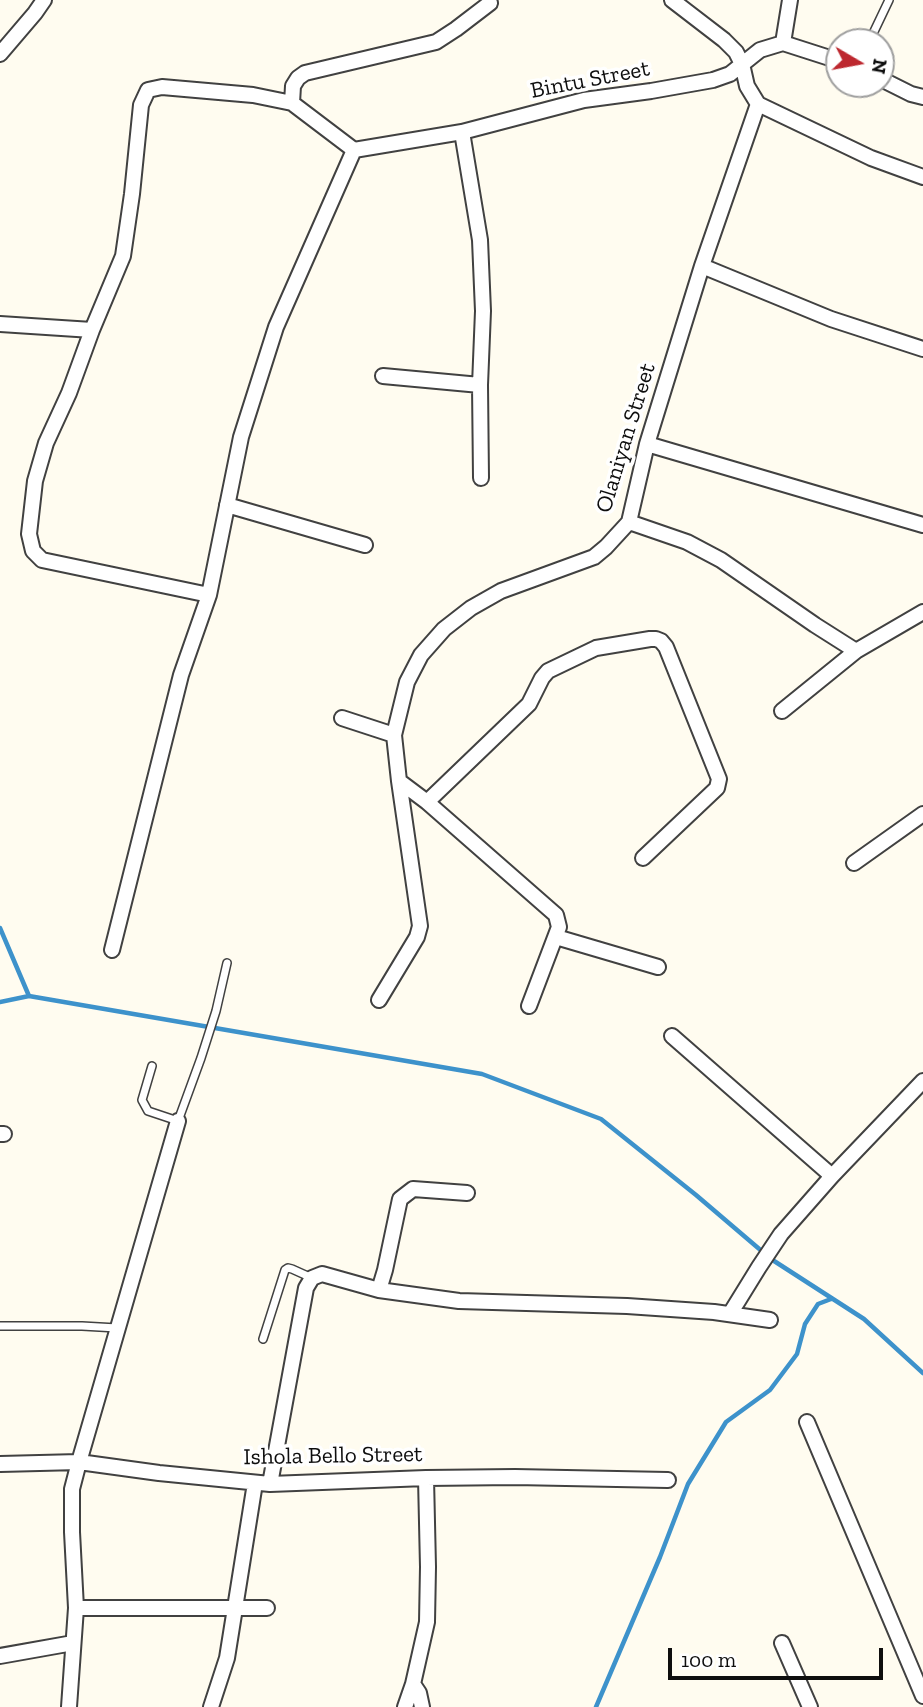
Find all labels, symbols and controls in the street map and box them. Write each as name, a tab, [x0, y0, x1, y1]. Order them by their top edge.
north arrow	[825, 28, 895, 98]
street label: Bintu Street	[528, 55, 652, 105]
text: N	[867, 57, 892, 75]
street label: Olaniyan Street	[590, 360, 662, 516]
street label: Ishola Bello Street	[243, 1441, 423, 1471]
scale bar	[671, 1634, 886, 1678]
text: 100 m	[681, 1647, 736, 1672]

